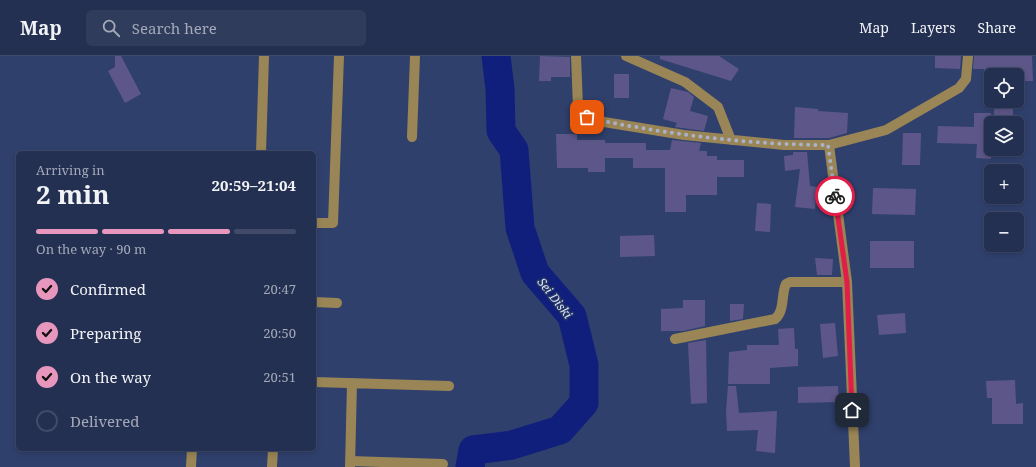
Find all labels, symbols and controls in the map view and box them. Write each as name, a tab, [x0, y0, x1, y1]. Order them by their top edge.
search box	[86, 10, 366, 46]
text: Map	[20, 15, 62, 41]
icon: search	[100, 17, 122, 39]
text: Search here	[132, 18, 217, 38]
text: Map	[859, 18, 889, 37]
text: Layers	[911, 18, 956, 37]
text: Share	[978, 18, 1016, 37]
map controls	[984, 68, 1024, 252]
button: locate	[984, 68, 1024, 108]
pin	[570, 100, 604, 134]
icon: bag	[576, 106, 598, 128]
button: layers	[984, 116, 1024, 156]
text: Arriving in	[36, 161, 105, 179]
button: +	[984, 164, 1024, 204]
text: 20:59–21:04	[212, 175, 296, 195]
text: 2 min	[36, 176, 110, 212]
courier	[815, 176, 855, 216]
icon: bike	[824, 185, 846, 207]
button: −	[984, 212, 1024, 252]
text: On the way · 90 m	[36, 240, 146, 258]
water label: Sei Diski	[534, 274, 577, 322]
icon: check	[36, 278, 58, 300]
text: Confirmed	[70, 279, 146, 299]
text: 20:47	[263, 280, 296, 298]
icon: check	[36, 322, 58, 344]
text: Preparing	[70, 323, 141, 343]
text: 20:50	[263, 324, 296, 342]
icon: check	[36, 366, 58, 388]
text: On the way	[70, 367, 151, 387]
text: 20:51	[263, 368, 296, 386]
pin	[835, 393, 869, 427]
icon: home	[841, 399, 863, 421]
text: Delivered	[70, 411, 139, 431]

